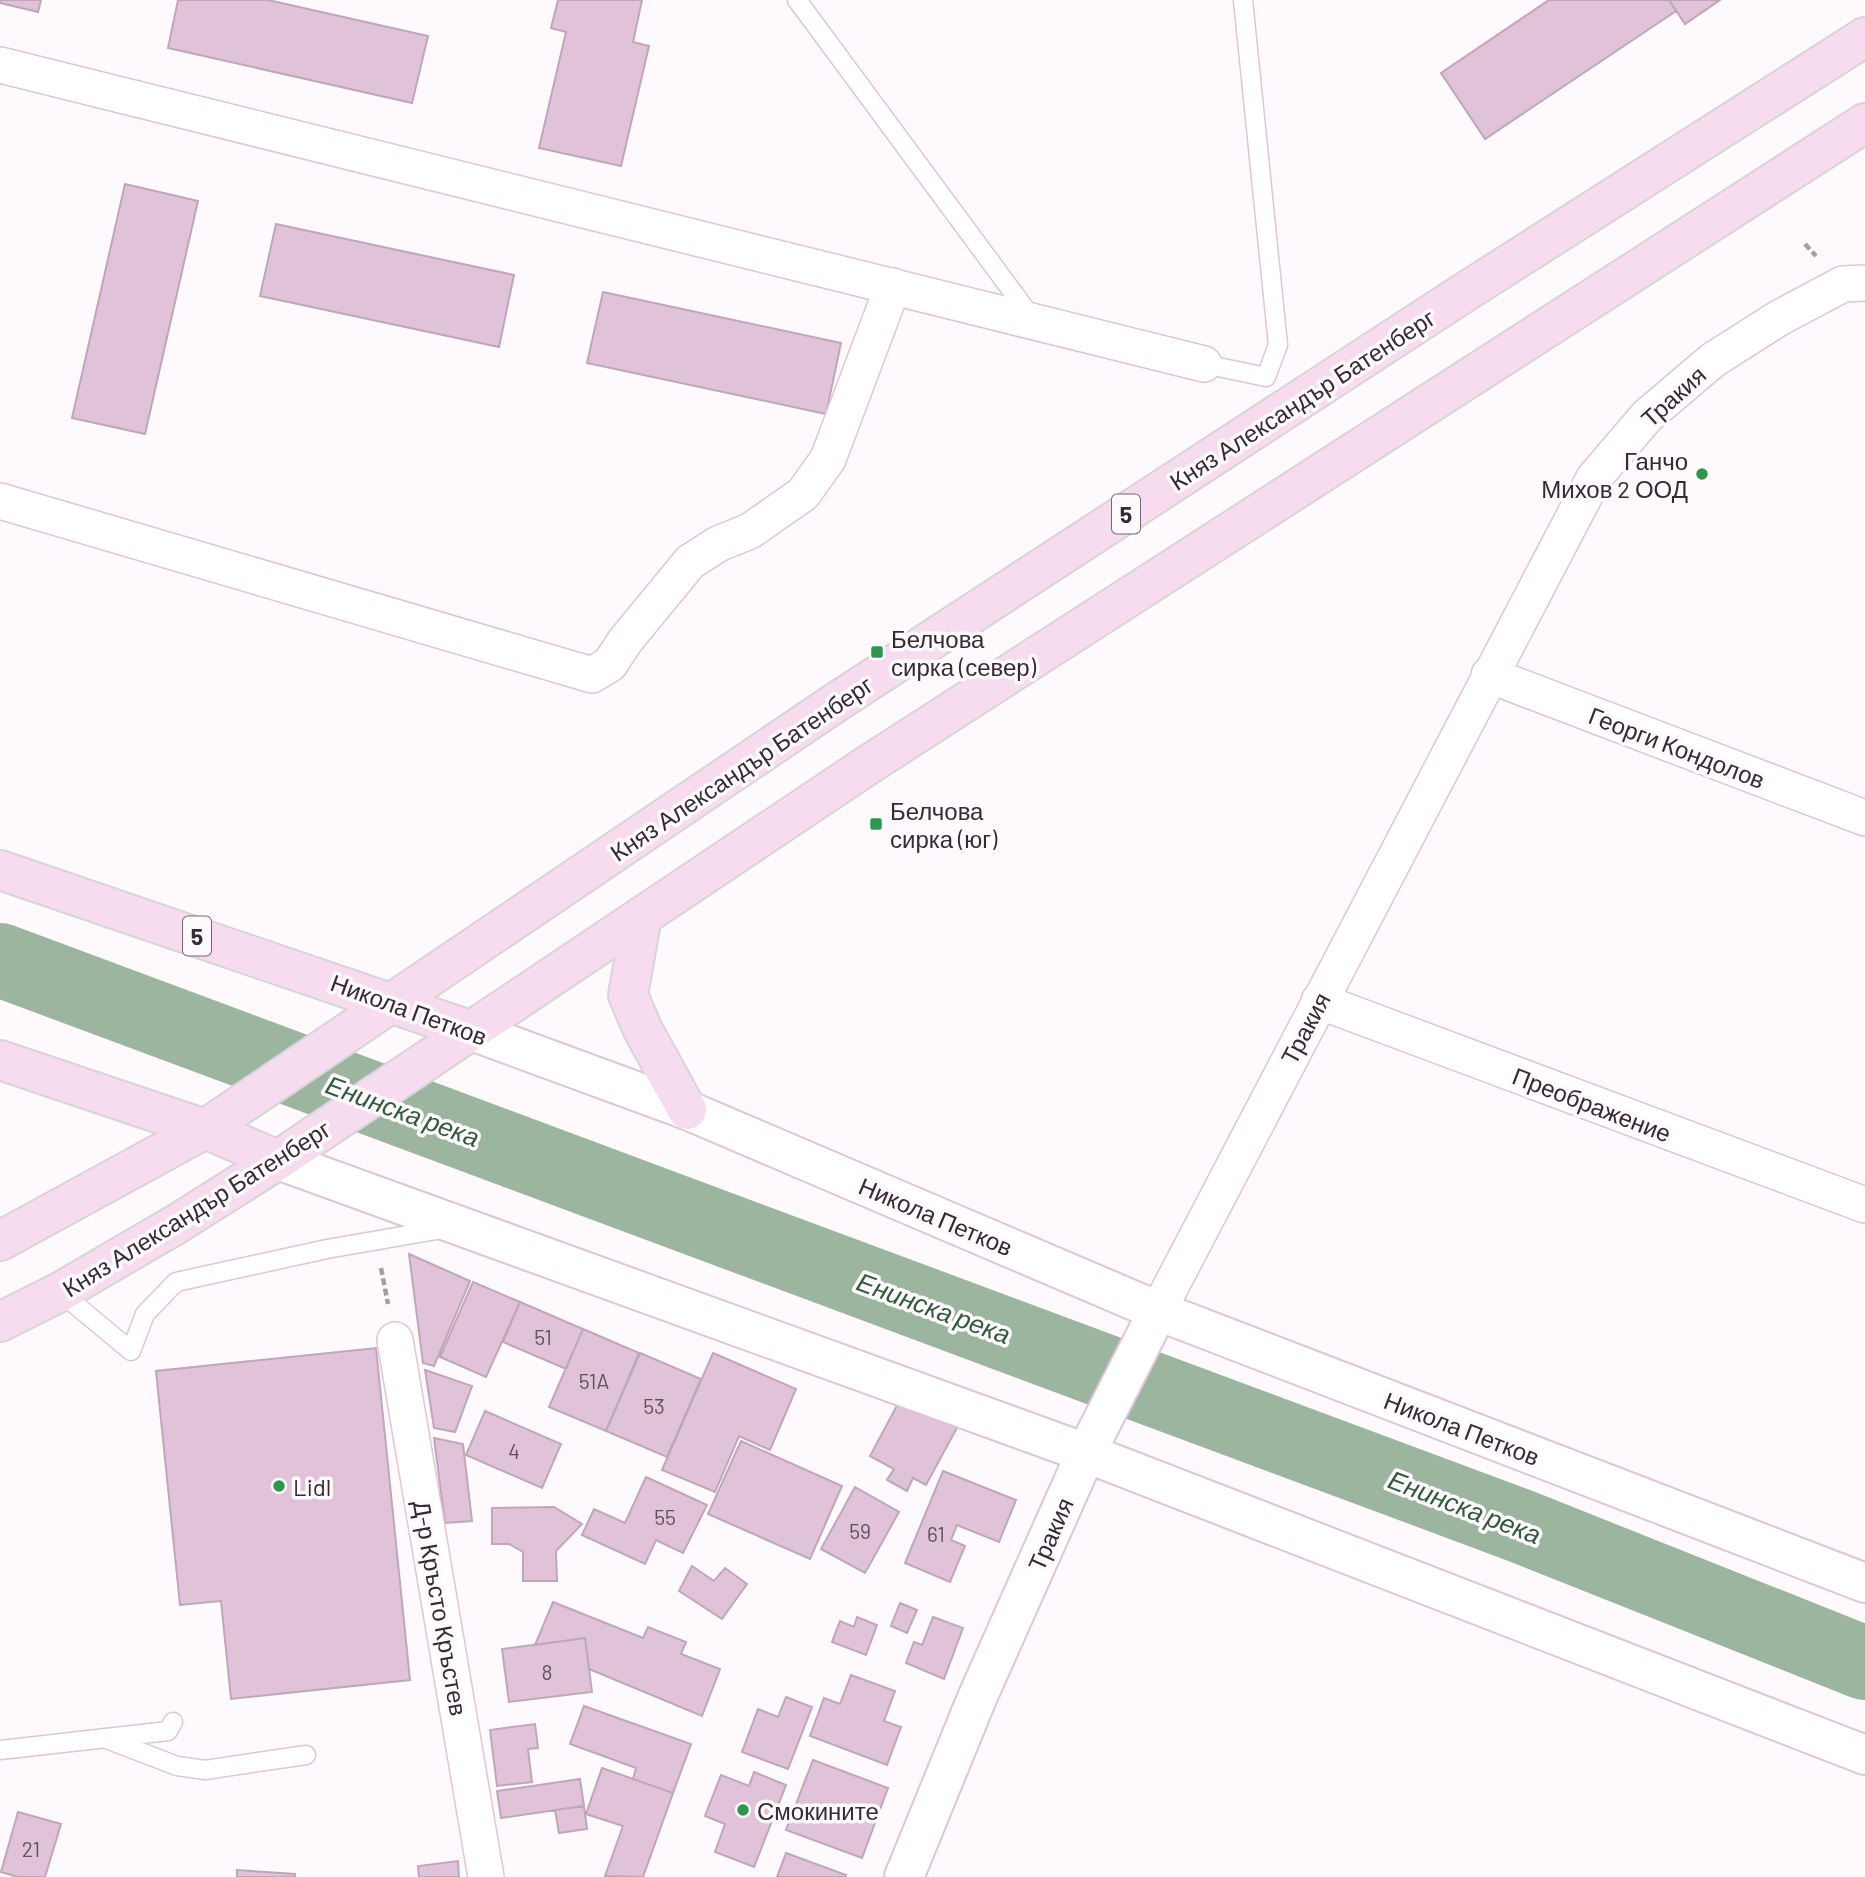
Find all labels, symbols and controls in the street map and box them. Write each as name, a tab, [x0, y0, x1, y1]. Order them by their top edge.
street label: Княз Александър Батенберг	[1164, 302, 1440, 496]
street label: Тракия	[1635, 359, 1711, 433]
place label: Ганчо Михов 2 ООД	[1541, 446, 1688, 503]
marker: Ганчо Михов 2 ООД	[1694, 466, 1710, 482]
road number: 5	[1112, 494, 1140, 534]
place label: Белчова сирка (север)	[891, 624, 1037, 681]
marker: Белчова сирка (север)	[869, 644, 885, 660]
street label: Княз Александър Батенберг	[604, 669, 878, 867]
street label: Георги Кондолов	[1585, 700, 1769, 794]
place label: Белчова сирка (юг)	[890, 796, 998, 853]
marker: Белчова сирка (юг)	[868, 816, 884, 832]
road number: 5	[183, 917, 211, 956]
street label: Никола Петков	[327, 967, 491, 1051]
street label: Тракия	[1274, 987, 1336, 1069]
street label: Преображение	[1509, 1061, 1675, 1147]
water label: Енинска река	[322, 1068, 484, 1152]
street label: Княз Александър Батенберг	[57, 1113, 335, 1302]
street label: Никола Петков	[855, 1171, 1017, 1261]
water label: Енинска река	[853, 1265, 1015, 1349]
house number: 51	[534, 1324, 552, 1349]
house number: 51A	[579, 1368, 609, 1393]
street label: Никола Петков	[1380, 1385, 1544, 1471]
house number: 53	[643, 1393, 665, 1418]
house number: 4	[508, 1438, 520, 1463]
water label: Енинска река	[1384, 1463, 1546, 1549]
place label: Lidl	[293, 1472, 331, 1501]
marker: Lidl	[271, 1478, 287, 1494]
street label: Тракия	[1021, 1493, 1079, 1575]
street label: Д-р Кръсто Кръстев	[408, 1498, 474, 1718]
house number: 55	[654, 1504, 676, 1529]
house number: 59	[849, 1518, 871, 1543]
house number: 61	[927, 1521, 945, 1546]
house number: 8	[542, 1659, 552, 1684]
place label: Смокините	[757, 1796, 879, 1825]
marker: Смокините	[735, 1802, 751, 1818]
house number: 21	[22, 1836, 40, 1861]

